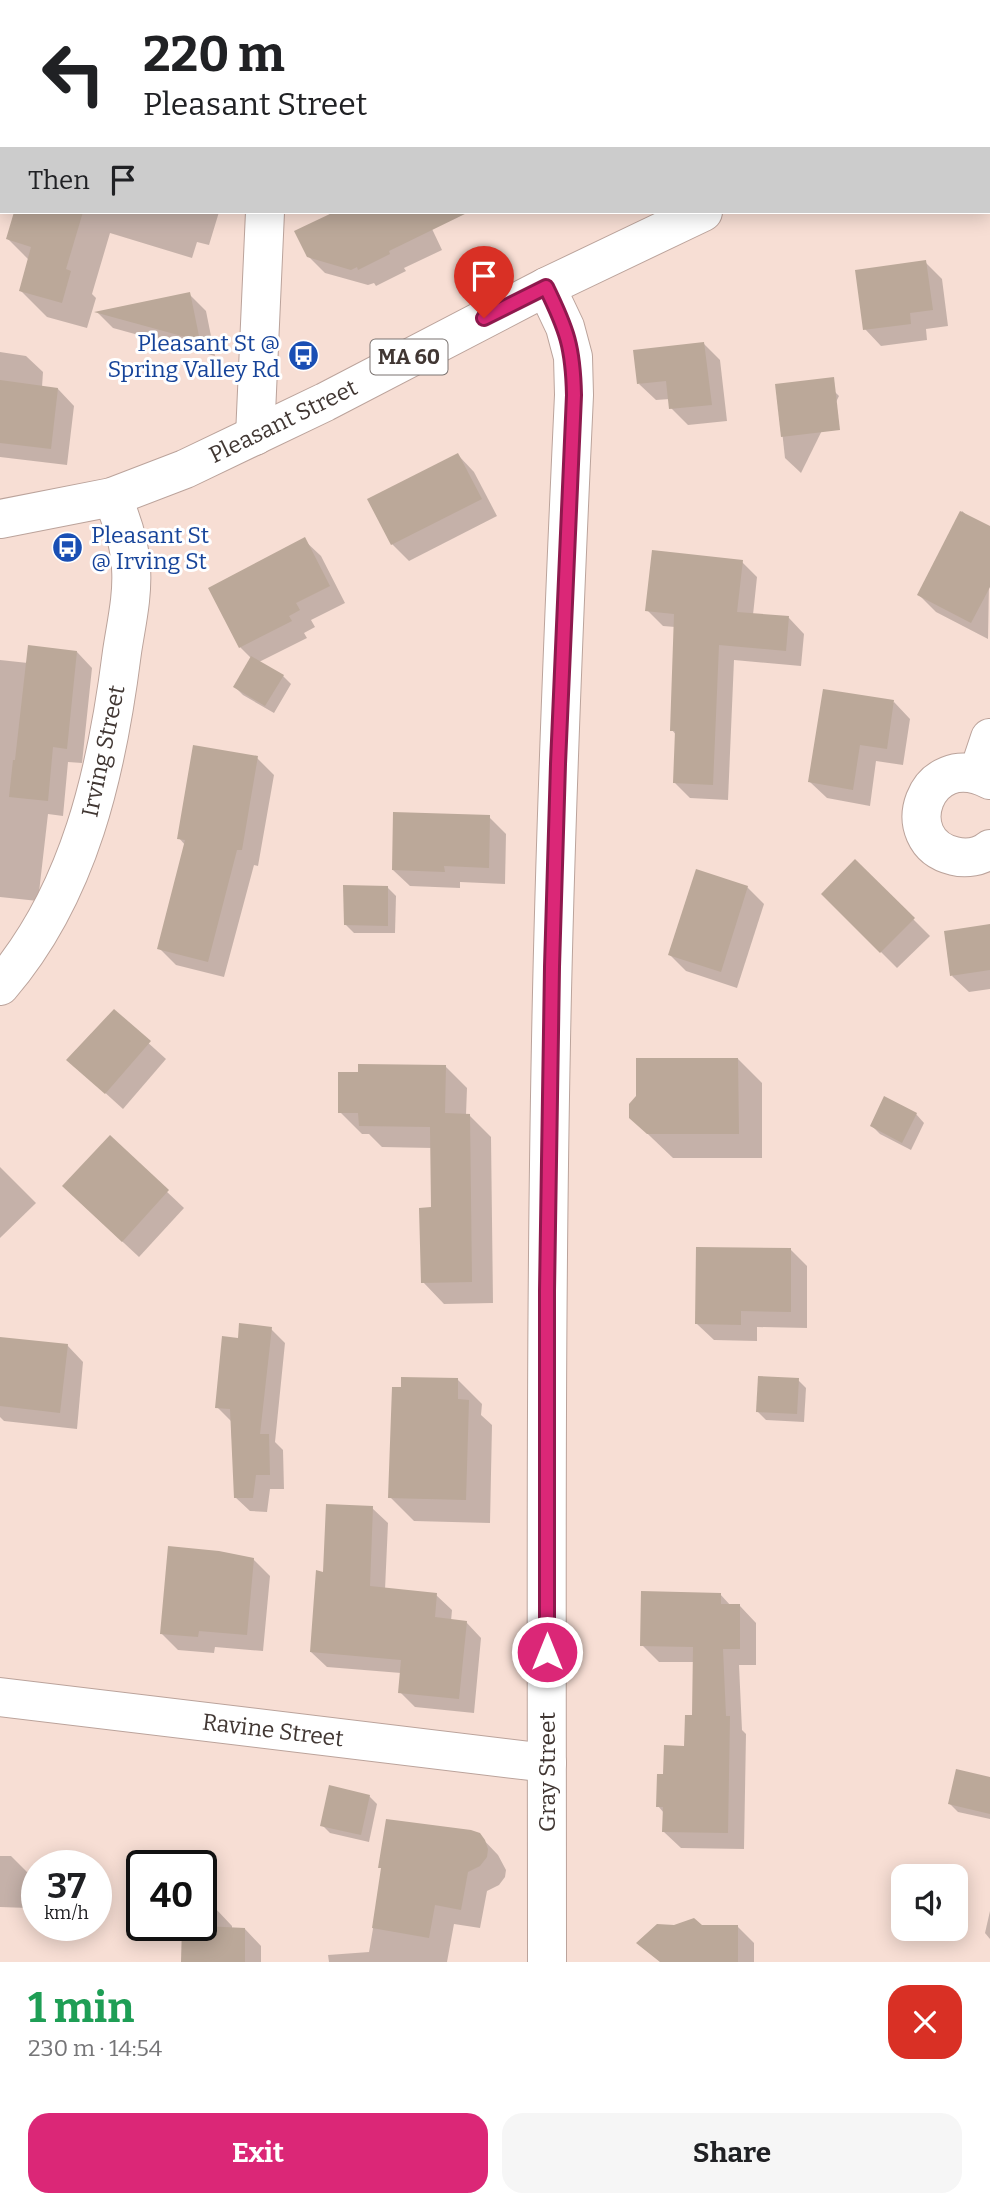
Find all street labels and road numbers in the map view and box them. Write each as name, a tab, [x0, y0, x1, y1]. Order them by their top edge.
road number: MA 60	[370, 340, 448, 374]
street label: Pleasant Street	[204, 373, 362, 469]
street label: Irving Street	[75, 682, 131, 820]
street label: Ravine Street	[201, 1707, 345, 1753]
street label: Gray Street	[533, 1712, 561, 1832]

